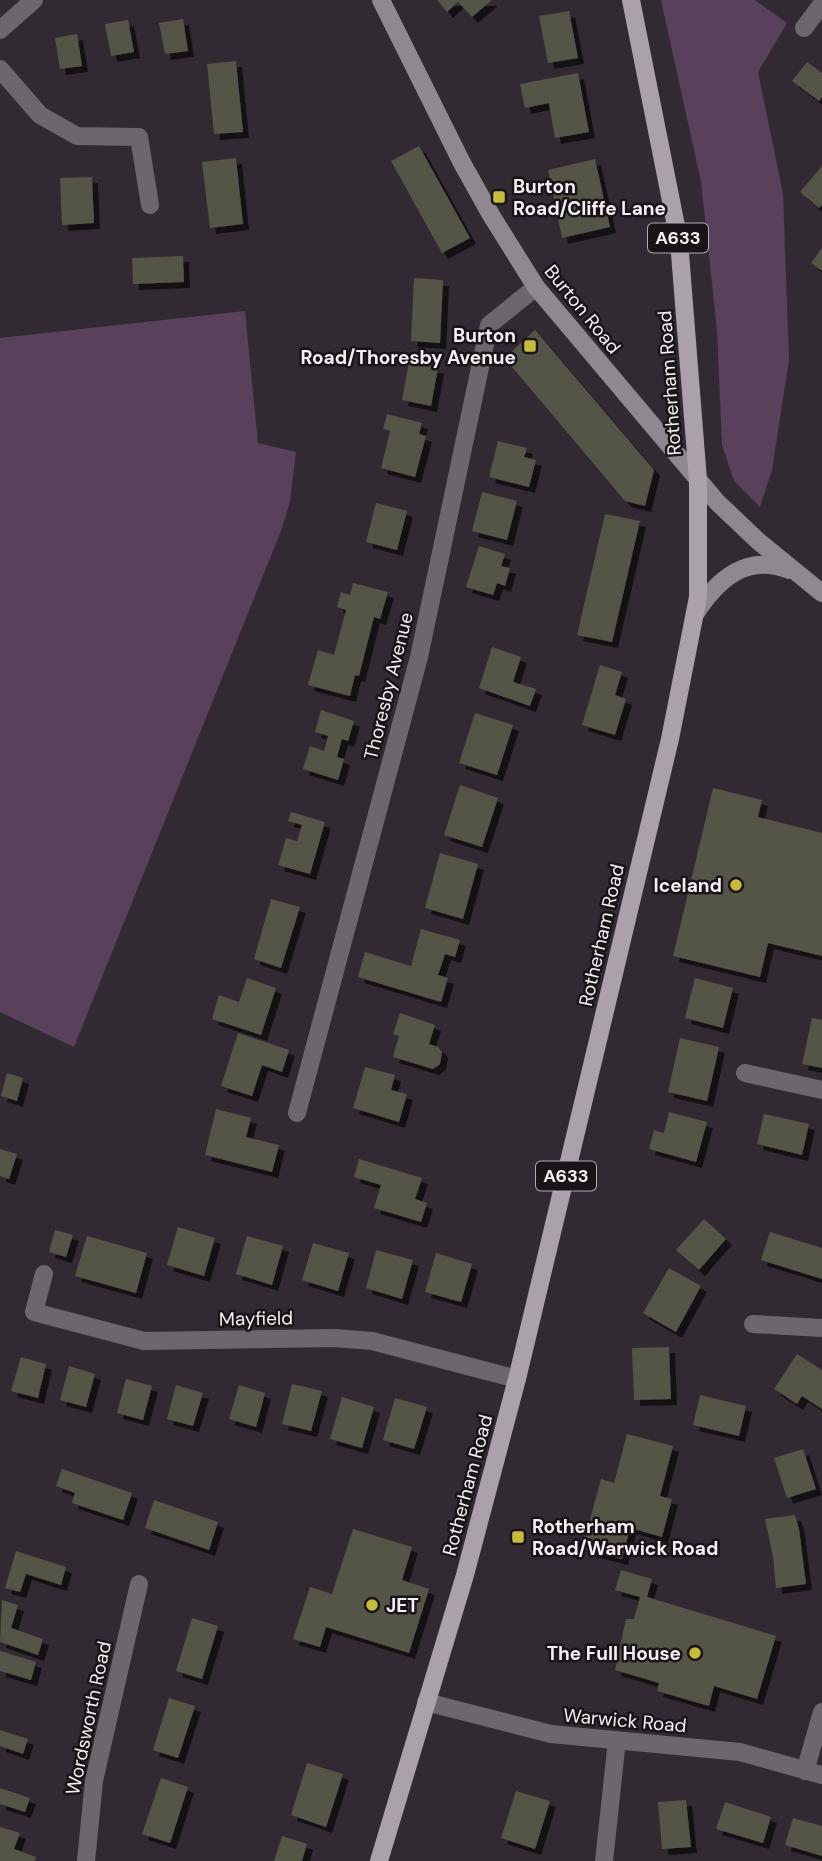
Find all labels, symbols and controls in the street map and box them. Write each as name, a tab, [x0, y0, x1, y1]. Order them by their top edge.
place label: Burton Road/Cliffe Lane	[513, 174, 666, 221]
marker: Burton Road/Cliffe Lane	[491, 189, 507, 205]
road number: A633	[648, 224, 708, 252]
street label: Burton Road	[539, 259, 626, 359]
street label: Rotherham Road	[652, 310, 687, 456]
place label: Burton Road/Thoresby Avenue	[301, 323, 516, 370]
marker: Burton Road/Thoresby Avenue	[522, 338, 538, 354]
street label: Thoresby Avenue	[358, 610, 419, 762]
street label: Rotherham Road	[573, 862, 630, 1009]
place label: Iceland	[653, 873, 722, 898]
marker: Iceland	[728, 877, 744, 893]
road number: A633	[536, 1162, 596, 1190]
street label: Mayfield	[219, 1305, 293, 1332]
street label: Rotherham Road	[437, 1412, 498, 1559]
place label: Rotherham Road/Warwick Road	[532, 1514, 718, 1561]
marker: Rotherham Road/Warwick Road	[510, 1529, 526, 1545]
place label: JET	[386, 1593, 419, 1618]
marker: JET	[364, 1597, 380, 1613]
street label: Wordsworth Road	[60, 1639, 117, 1797]
place label: The Full House	[547, 1641, 681, 1666]
marker: The Full House	[687, 1645, 703, 1661]
street label: Warwick Road	[562, 1703, 688, 1738]

